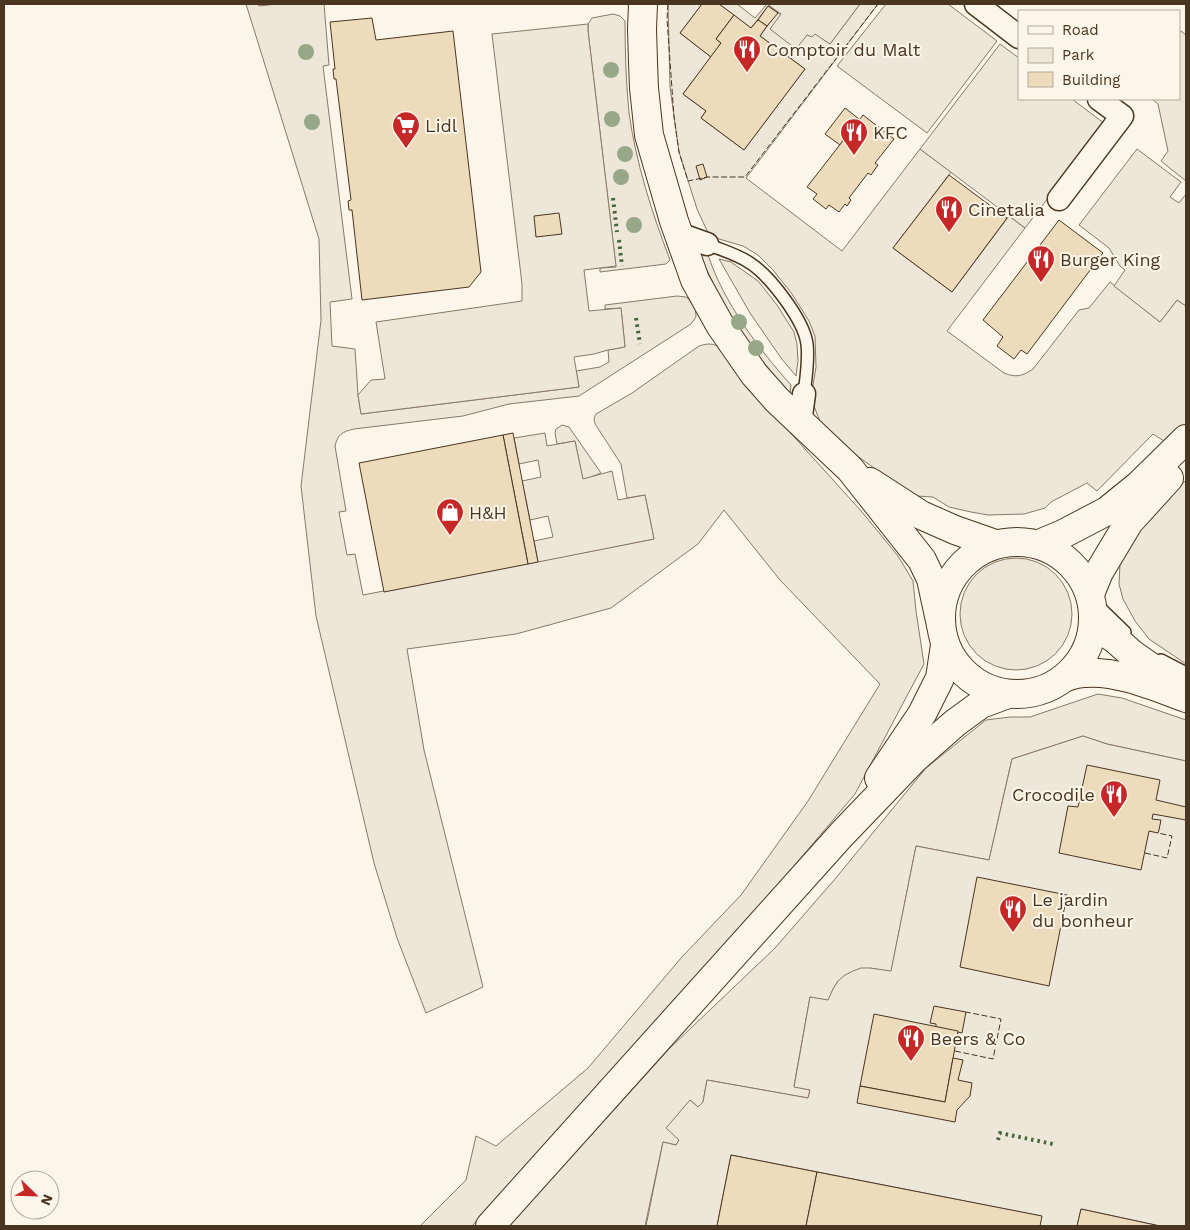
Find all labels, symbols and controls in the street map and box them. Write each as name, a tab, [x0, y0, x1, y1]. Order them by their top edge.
legend	[1018, 10, 1180, 100]
text: Road	[1062, 21, 1099, 39]
restaurant icon: Comptoir du Malt	[732, 34, 762, 73]
place label: Comptoir du Malt	[766, 39, 921, 60]
text: Park	[1062, 46, 1095, 64]
text: Building	[1062, 71, 1120, 89]
supermarket icon: Lidl	[391, 110, 421, 149]
place label: Lidl	[425, 115, 458, 136]
restaurant icon: KFC	[839, 117, 869, 156]
place label: KFC	[873, 122, 908, 143]
restaurant icon: Cinetalia	[934, 194, 964, 233]
place label: Cinetalia	[968, 199, 1045, 220]
restaurant icon: Burger King	[1026, 244, 1056, 283]
place label: Burger King	[1060, 249, 1161, 270]
shop icon: H&H	[435, 497, 465, 536]
place label: H&H	[469, 502, 507, 523]
restaurant icon: Crocodile	[1099, 779, 1129, 818]
place label: Crocodile	[1012, 784, 1095, 805]
place label: Le jardin du bonheur	[1032, 889, 1134, 931]
restaurant icon: Le jardin du bonheur	[998, 894, 1028, 933]
restaurant icon: Beers & Co	[896, 1023, 926, 1062]
place label: Beers & Co	[930, 1028, 1026, 1049]
north arrow	[10, 1170, 60, 1220]
text: N	[38, 1192, 56, 1208]

